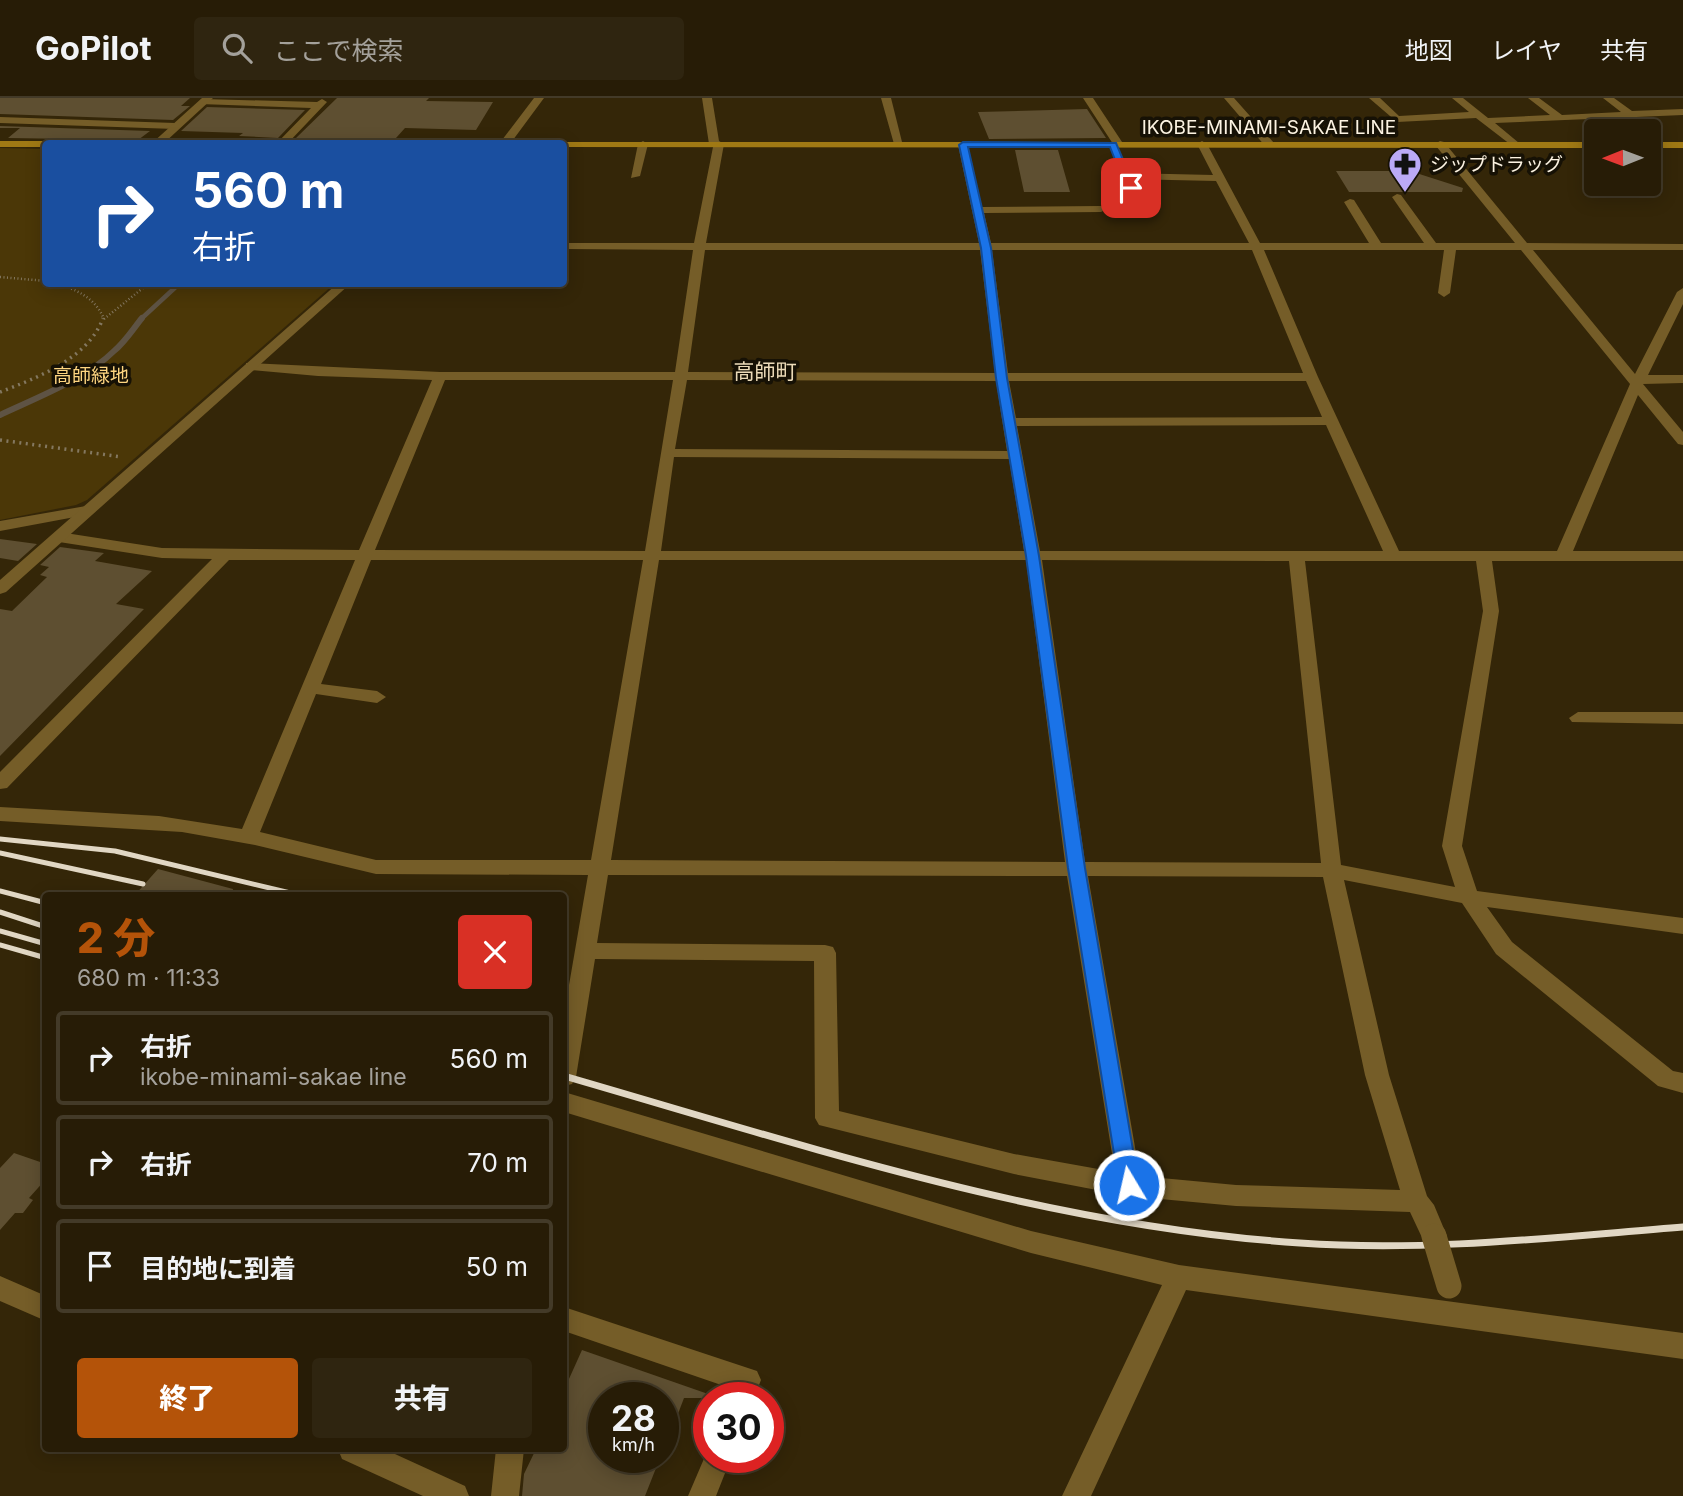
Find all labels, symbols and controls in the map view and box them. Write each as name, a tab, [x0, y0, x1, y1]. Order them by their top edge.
search box	[194, 17, 684, 80]
text: GoPilot	[35, 28, 152, 68]
icon: search	[218, 29, 256, 67]
text: ここで検索	[274, 35, 404, 66]
text: 地図	[1405, 36, 1453, 65]
text: レイヤ	[1491, 36, 1562, 65]
text: 共有	[1600, 36, 1648, 65]
street label: IKOBE-MINAMI-SAKAE LINE	[1142, 116, 1396, 139]
north arrow	[1584, 119, 1661, 196]
map controls	[1584, 119, 1661, 196]
pharmacy icon: ジップドラッグ	[1386, 145, 1424, 194]
place label: ジップドラッグ	[1430, 153, 1563, 176]
pin	[1101, 158, 1161, 218]
text: 560 m	[192, 161, 345, 220]
icon: right	[77, 168, 168, 259]
icon: arrive	[1112, 169, 1150, 207]
text: 右折	[192, 227, 256, 266]
district label: 高師町	[734, 359, 797, 384]
park label: 高師緑地	[53, 364, 129, 387]
text: 2 分	[77, 912, 155, 963]
button: close	[458, 915, 532, 989]
text: 680 m · 11:33	[77, 964, 220, 992]
text: 右折	[140, 1031, 192, 1062]
icon: right	[81, 1039, 119, 1077]
text: 560 m	[450, 1043, 528, 1074]
text: ikobe-minami-sakae line	[140, 1063, 407, 1091]
icon: right	[81, 1143, 119, 1181]
text: 70 m	[467, 1147, 528, 1178]
position arrow	[1092, 1148, 1166, 1222]
text: 右折	[140, 1149, 192, 1180]
icon: arrive	[81, 1247, 119, 1285]
text: 50 m	[466, 1251, 528, 1282]
text: 目的地に到着	[140, 1253, 296, 1284]
button: 終了	[77, 1358, 298, 1438]
button: 共有	[312, 1358, 532, 1438]
speed limit sign: 30	[693, 1382, 784, 1473]
text: 28	[611, 1397, 656, 1439]
text: km/h	[612, 1434, 655, 1455]

